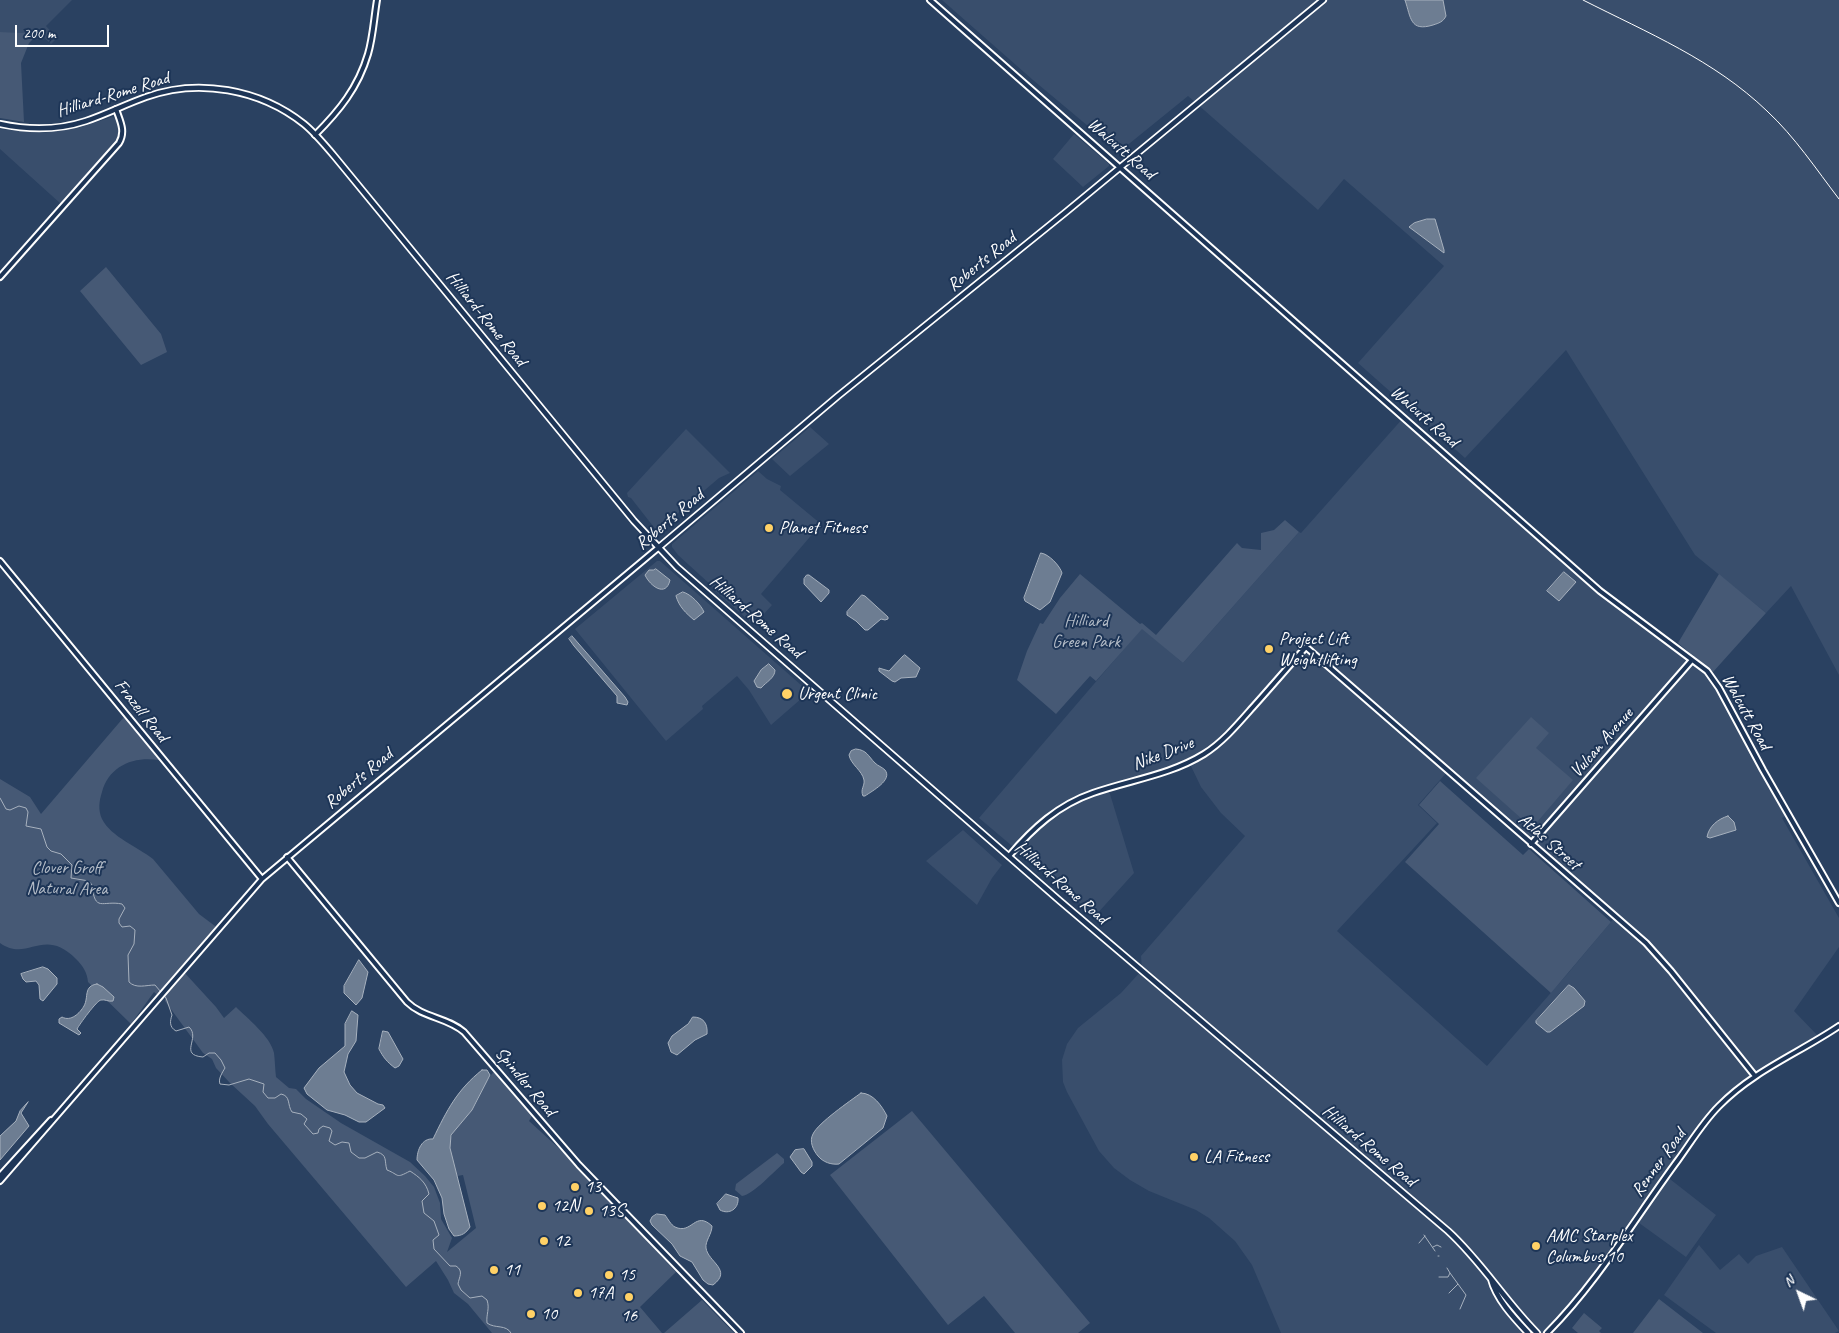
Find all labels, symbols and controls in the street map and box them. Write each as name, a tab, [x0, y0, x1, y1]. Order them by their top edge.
scale bar	[18, 15, 111, 47]
text: 200 m	[23, 24, 55, 43]
street label: Hilliard-Rome Road	[54, 68, 172, 122]
street label: Walcutt Road	[1082, 114, 1160, 184]
street label: Roberts Road	[943, 228, 1021, 296]
street label: Hilliard-Rome Road	[441, 267, 531, 371]
street label: Walcutt Road	[1385, 382, 1463, 452]
street label: Roberts Road	[631, 485, 709, 555]
place label: Planet Fitness	[779, 517, 867, 539]
marker: Planet Fitness	[763, 522, 775, 534]
street label: Hilliard-Rome Road	[705, 571, 807, 663]
park label: Hilliard Green Park	[1052, 610, 1120, 652]
place label: Project Lift Weightlifting	[1279, 628, 1357, 670]
marker: Project Lift Weightlifting	[1263, 643, 1275, 655]
street label: Walcutt Road	[1716, 670, 1776, 754]
street label: Frazell Road	[109, 675, 173, 747]
place label: Urgent Clinic	[798, 683, 877, 705]
marker: Urgent Clinic	[780, 687, 794, 701]
street label: Vulcan Avenue	[1566, 704, 1638, 782]
street label: Nike Drive	[1129, 733, 1197, 775]
street label: Roberts Road	[320, 744, 398, 814]
street label: Atlas Street	[1513, 809, 1585, 875]
street label: Hilliard-Rome Road	[1010, 837, 1112, 929]
park label: Clover Groff Natural Area	[27, 857, 107, 900]
street label: Spindler Road	[490, 1043, 560, 1121]
street label: Hilliard-Rome Road	[1318, 1100, 1420, 1192]
street label: Renner Road	[1627, 1125, 1691, 1201]
place label: LA Fitness	[1204, 1146, 1269, 1168]
marker: LA Fitness	[1188, 1151, 1200, 1163]
place label: 13	[585, 1176, 601, 1198]
marker: 13	[569, 1181, 581, 1193]
place label: 12N	[552, 1195, 579, 1217]
marker: 12N	[536, 1200, 548, 1212]
place label: 13S	[599, 1200, 624, 1222]
marker: 13S	[583, 1205, 595, 1217]
place label: AMC Starplex Columbus 10	[1546, 1225, 1632, 1268]
place label: 12	[554, 1230, 570, 1252]
marker: 12	[538, 1235, 550, 1247]
marker: AMC Starplex Columbus 10	[1530, 1240, 1542, 1252]
place label: 11	[504, 1259, 520, 1281]
marker: 11	[488, 1264, 500, 1276]
place label: 15	[619, 1264, 635, 1286]
north arrow	[1774, 1268, 1824, 1318]
marker: 15	[603, 1269, 615, 1281]
text: N	[1780, 1272, 1798, 1291]
place label: 17A	[588, 1282, 613, 1304]
marker: 17A	[572, 1287, 584, 1299]
marker: 16	[623, 1291, 635, 1303]
place label: 10	[541, 1303, 557, 1325]
place label: 16	[621, 1305, 637, 1327]
marker: 10	[525, 1308, 537, 1320]

